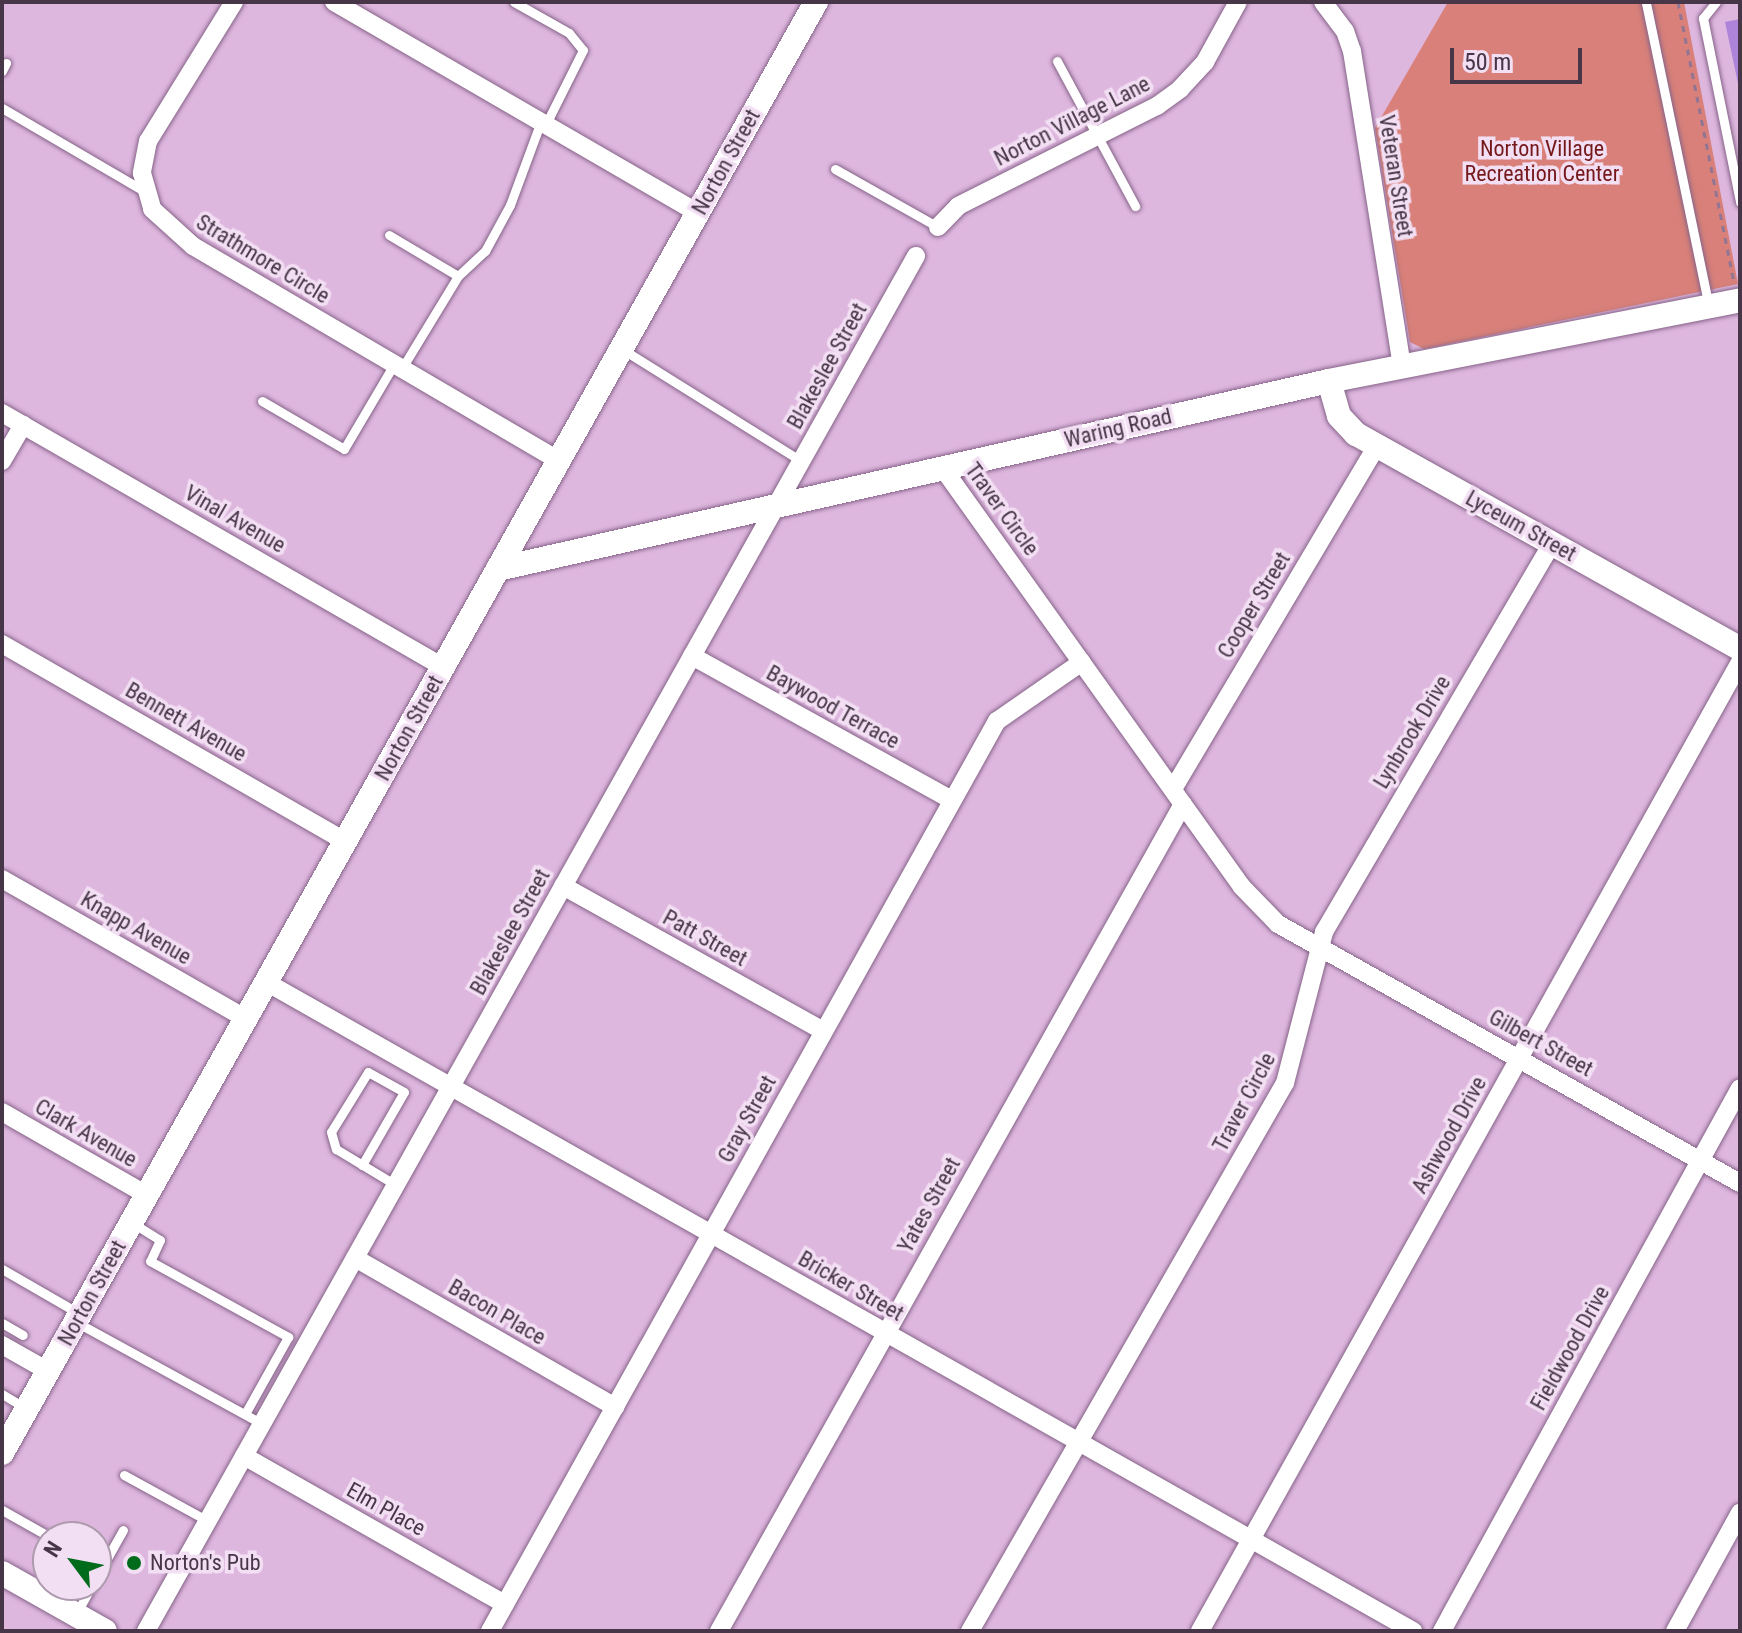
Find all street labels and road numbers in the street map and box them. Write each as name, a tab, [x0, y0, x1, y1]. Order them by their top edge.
street label: Norton Village Lane	[990, 70, 1154, 172]
street label: Norton Street	[686, 105, 766, 219]
street label: Veteran Street	[1373, 113, 1419, 239]
street label: Strathmore Circle	[192, 209, 334, 309]
street label: Blakeslee Street	[782, 298, 872, 434]
street label: Waring Road	[1062, 403, 1174, 453]
street label: Traver Circle	[960, 457, 1044, 561]
street label: Vinal Avenue	[180, 480, 290, 558]
street label: Lyceum Street	[1461, 485, 1581, 567]
street label: Cooper Street	[1212, 547, 1296, 663]
street label: Baywood Terrace	[762, 659, 904, 755]
street label: Norton Street	[369, 671, 449, 785]
street label: Lynbrook Drive	[1368, 671, 1456, 793]
street label: Bennett Avenue	[121, 677, 251, 767]
street label: Blakeslee Street	[465, 864, 555, 1000]
street label: Knapp Avenue	[76, 886, 196, 970]
street label: Patt Street	[658, 904, 752, 972]
street label: Gilbert Street	[1484, 1004, 1598, 1082]
street label: Traver Circle	[1207, 1048, 1281, 1156]
street label: Gray Street	[712, 1071, 782, 1167]
street label: Ashwood Drive	[1406, 1072, 1492, 1198]
street label: Clark Avenue	[30, 1093, 142, 1173]
street label: Yates Street	[892, 1153, 966, 1257]
street label: Norton Street	[52, 1236, 132, 1350]
street label: Bricker Street	[794, 1245, 908, 1327]
street label: Bacon Place	[444, 1274, 550, 1350]
street label: Fieldwood Drive	[1525, 1281, 1615, 1415]
street label: Elm Place	[342, 1477, 430, 1541]

